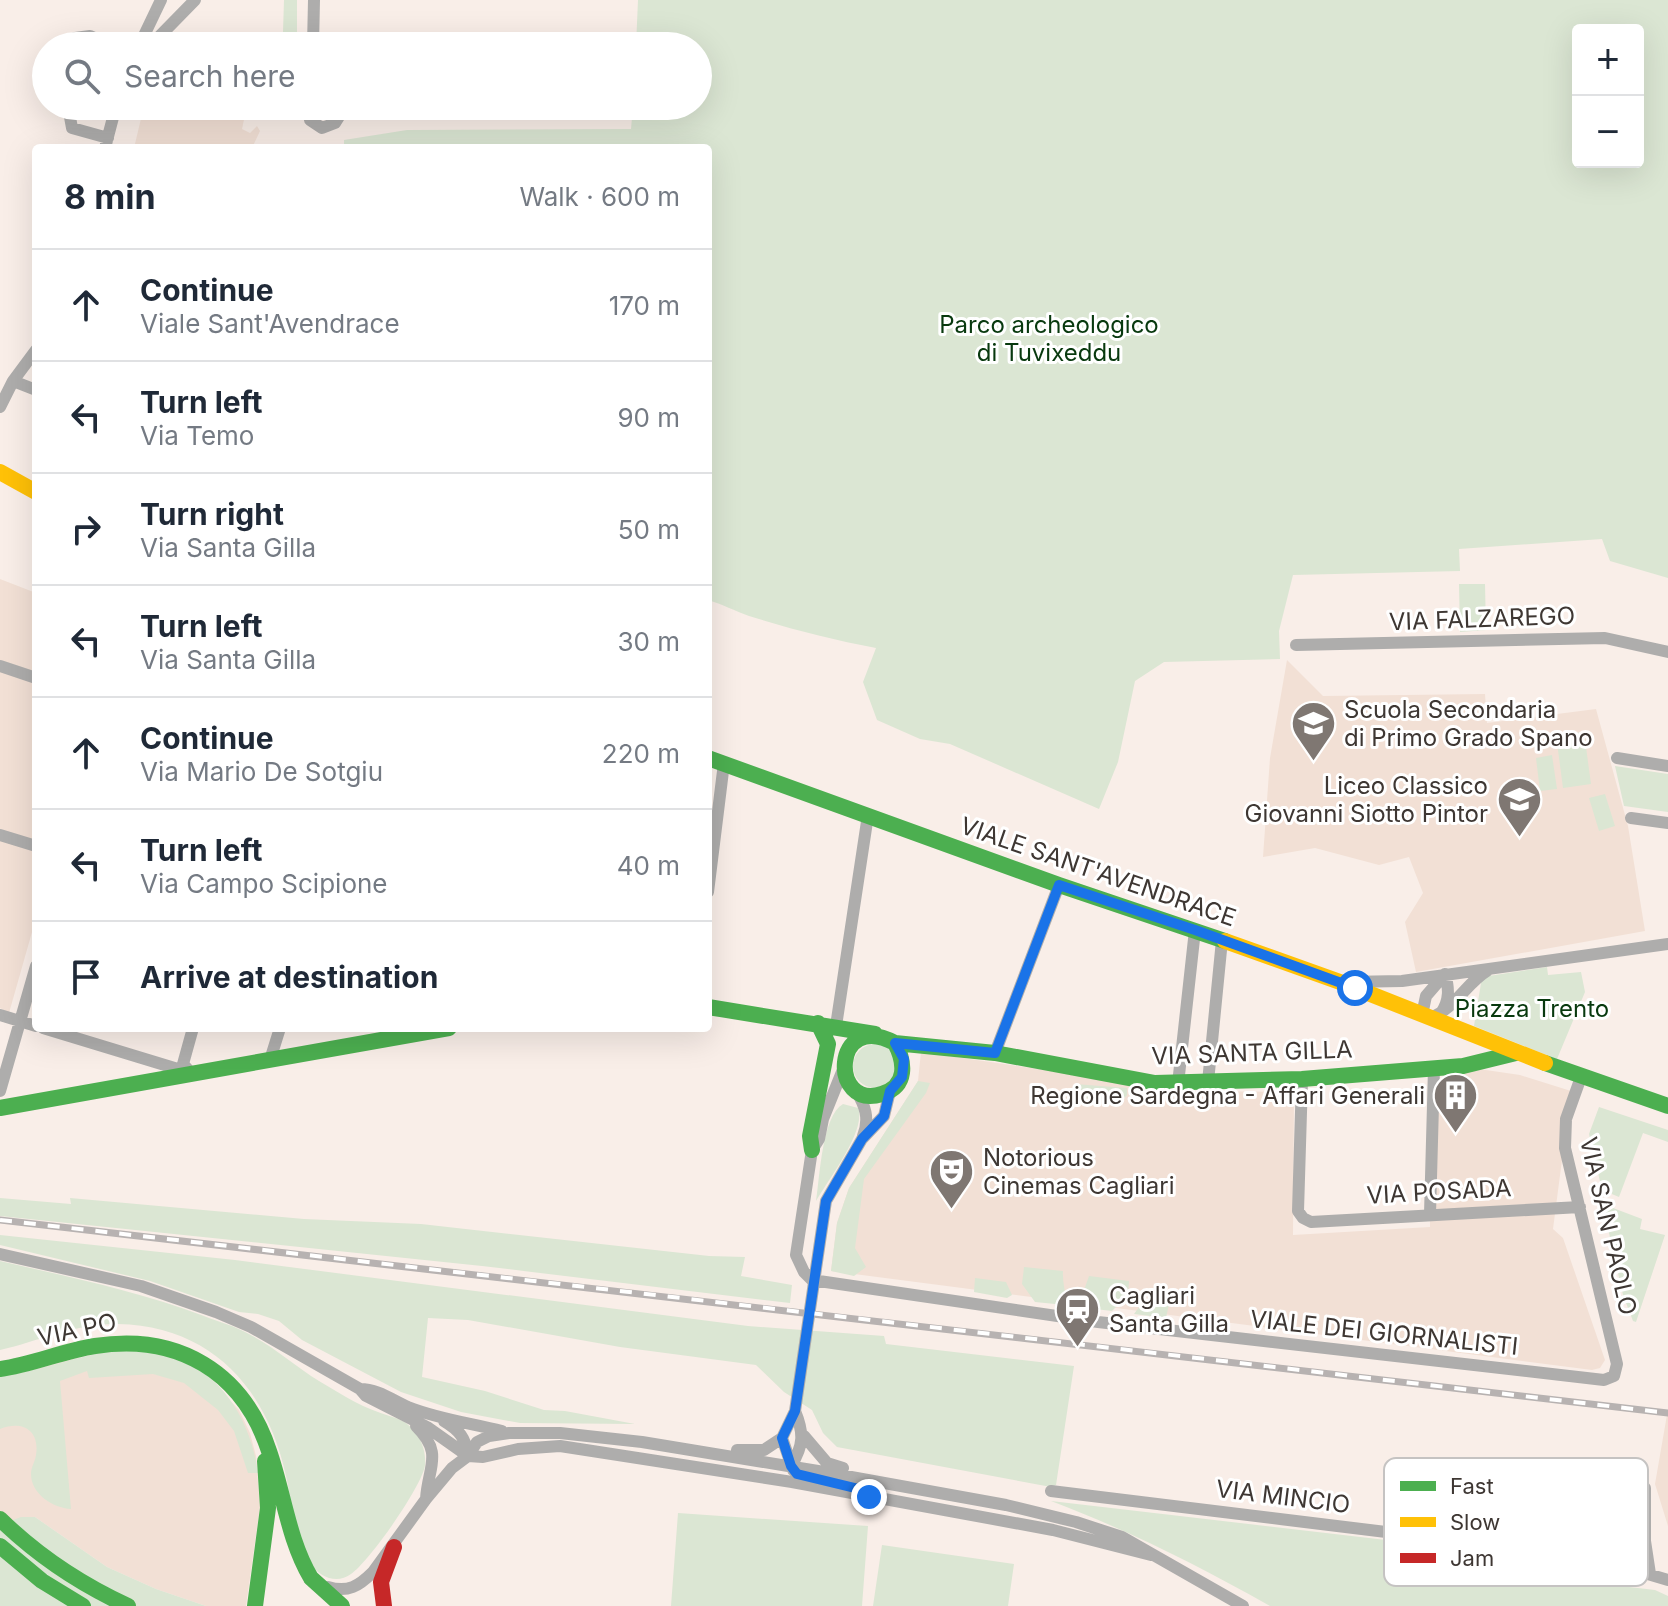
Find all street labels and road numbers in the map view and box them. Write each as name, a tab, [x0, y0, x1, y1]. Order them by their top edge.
street label: VIA FALZAREGO	[1388, 601, 1576, 636]
street label: VIALE SANT'AVENDRACE	[957, 811, 1240, 932]
street label: VIA SANTA GILLA	[1151, 1034, 1353, 1071]
street label: VIA SAN PAOLO	[1574, 1134, 1643, 1318]
street label: VIA POSADA	[1366, 1173, 1512, 1210]
street label: VIALE DEI GIORNALISTI	[1249, 1304, 1520, 1361]
street label: VIA PO	[35, 1307, 119, 1352]
street label: VIA MINCIO	[1214, 1474, 1352, 1519]

